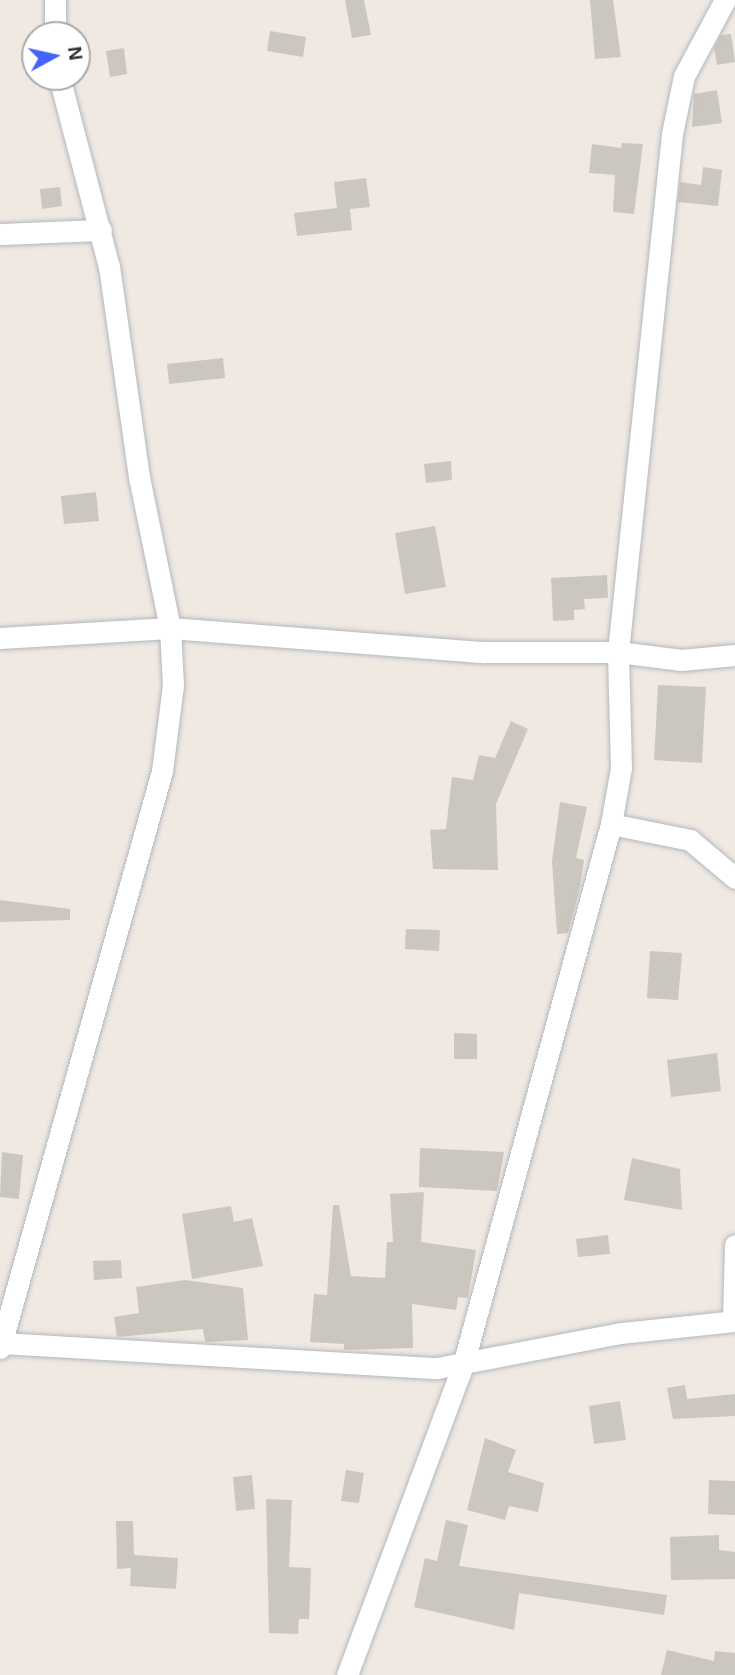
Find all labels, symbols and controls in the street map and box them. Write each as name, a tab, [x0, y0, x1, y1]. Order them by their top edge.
north arrow	[21, 21, 91, 91]
text: N	[64, 45, 87, 62]

